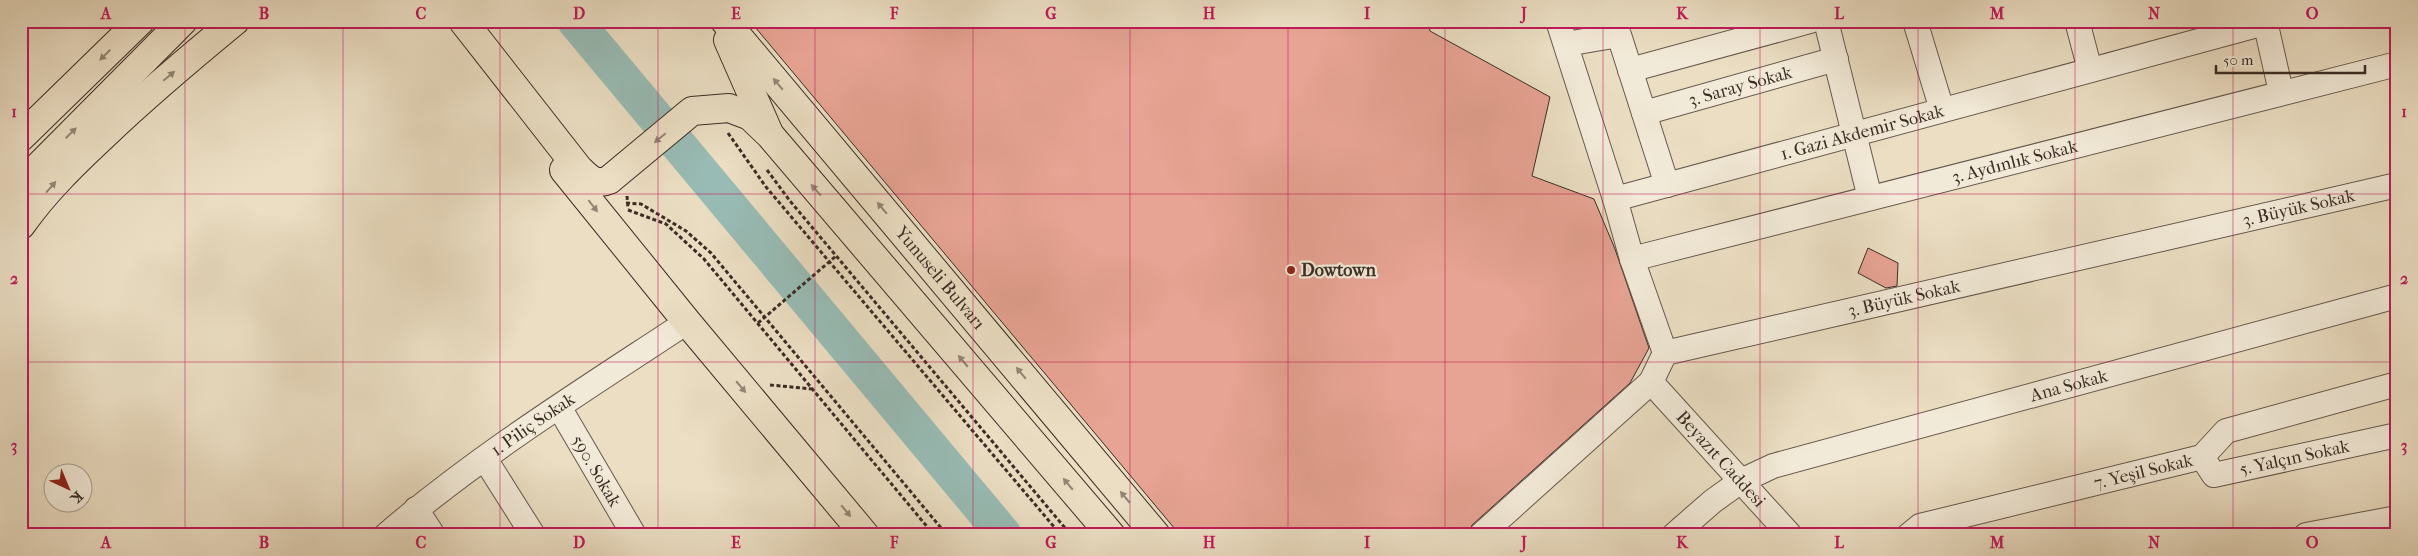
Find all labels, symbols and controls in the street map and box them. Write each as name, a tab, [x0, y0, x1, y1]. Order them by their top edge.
text: A	[100, 4, 112, 23]
text: B	[259, 4, 269, 23]
text: C	[416, 4, 427, 23]
text: D	[573, 4, 585, 23]
text: E	[731, 4, 741, 23]
text: F	[889, 4, 899, 23]
text: G	[1045, 4, 1057, 23]
text: H	[1203, 4, 1216, 23]
text: I	[1364, 4, 1371, 23]
text: J	[1519, 4, 1527, 24]
text: K	[1676, 4, 1689, 23]
text: L	[1834, 4, 1844, 23]
text: M	[1989, 4, 2005, 23]
text: N	[2148, 4, 2161, 23]
text: O	[2306, 4, 2319, 23]
scale bar	[2216, 42, 2364, 74]
one-way arrow	[100, 49, 112, 61]
text: 50 m	[2223, 51, 2254, 69]
street label: 3. Saray Sokak	[1686, 62, 1795, 111]
one-way arrow	[163, 70, 176, 81]
one-way arrow	[772, 78, 783, 91]
street label: 1. Gazi Akdemir Sokak	[1778, 100, 1947, 165]
text: 1	[11, 102, 17, 121]
text: 1	[2401, 102, 2407, 121]
one-way arrow	[65, 128, 77, 140]
one-way arrow	[654, 132, 667, 143]
street label: 3. Aydınlık Sokak	[1950, 136, 2081, 188]
one-way arrow	[45, 181, 57, 193]
one-way arrow	[810, 185, 822, 197]
street label: 3. Büyük Sokak	[2241, 185, 2358, 231]
one-way arrow	[587, 199, 598, 212]
one-way arrow	[877, 202, 888, 215]
street label: Yunuseli Bulvarı	[890, 221, 990, 334]
place label: Dowtown	[1301, 260, 1377, 281]
marker: Dowtown	[1285, 264, 1297, 276]
text: 2	[10, 269, 18, 288]
text: 2	[2400, 269, 2408, 288]
street label: 3. Büyük Sokak	[1846, 275, 1963, 322]
one-way arrow	[957, 354, 968, 367]
street label: Ana Sokak	[2027, 365, 2111, 407]
one-way arrow	[1015, 367, 1026, 380]
one-way arrow	[736, 380, 747, 393]
street label: 1. Piliç Sokak	[487, 388, 580, 461]
street label: Beyazıt Caddesi	[1672, 407, 1770, 512]
street label: 590. Sokak	[567, 431, 626, 511]
text: 3	[11, 436, 17, 456]
street label: 5. Yalçın Sokak	[2238, 436, 2352, 480]
text: 3	[2401, 436, 2407, 456]
street label: 7. Yeşil Sokak	[2092, 449, 2196, 494]
north arrow	[42, 464, 92, 514]
one-way arrow	[1063, 478, 1074, 491]
text: K	[67, 487, 86, 507]
one-way arrow	[1119, 492, 1131, 504]
one-way arrow	[840, 505, 851, 518]
text: A	[100, 533, 112, 552]
text: B	[259, 533, 269, 552]
text: C	[416, 533, 427, 552]
text: D	[573, 533, 585, 552]
text: E	[731, 533, 741, 552]
text: F	[889, 533, 899, 552]
text: G	[1045, 533, 1057, 552]
text: H	[1203, 533, 1216, 552]
text: I	[1364, 533, 1371, 552]
text: J	[1519, 533, 1527, 553]
text: K	[1676, 533, 1689, 552]
text: L	[1834, 533, 1844, 552]
text: M	[1989, 533, 2005, 552]
text: N	[2148, 533, 2161, 552]
text: O	[2306, 533, 2319, 552]

